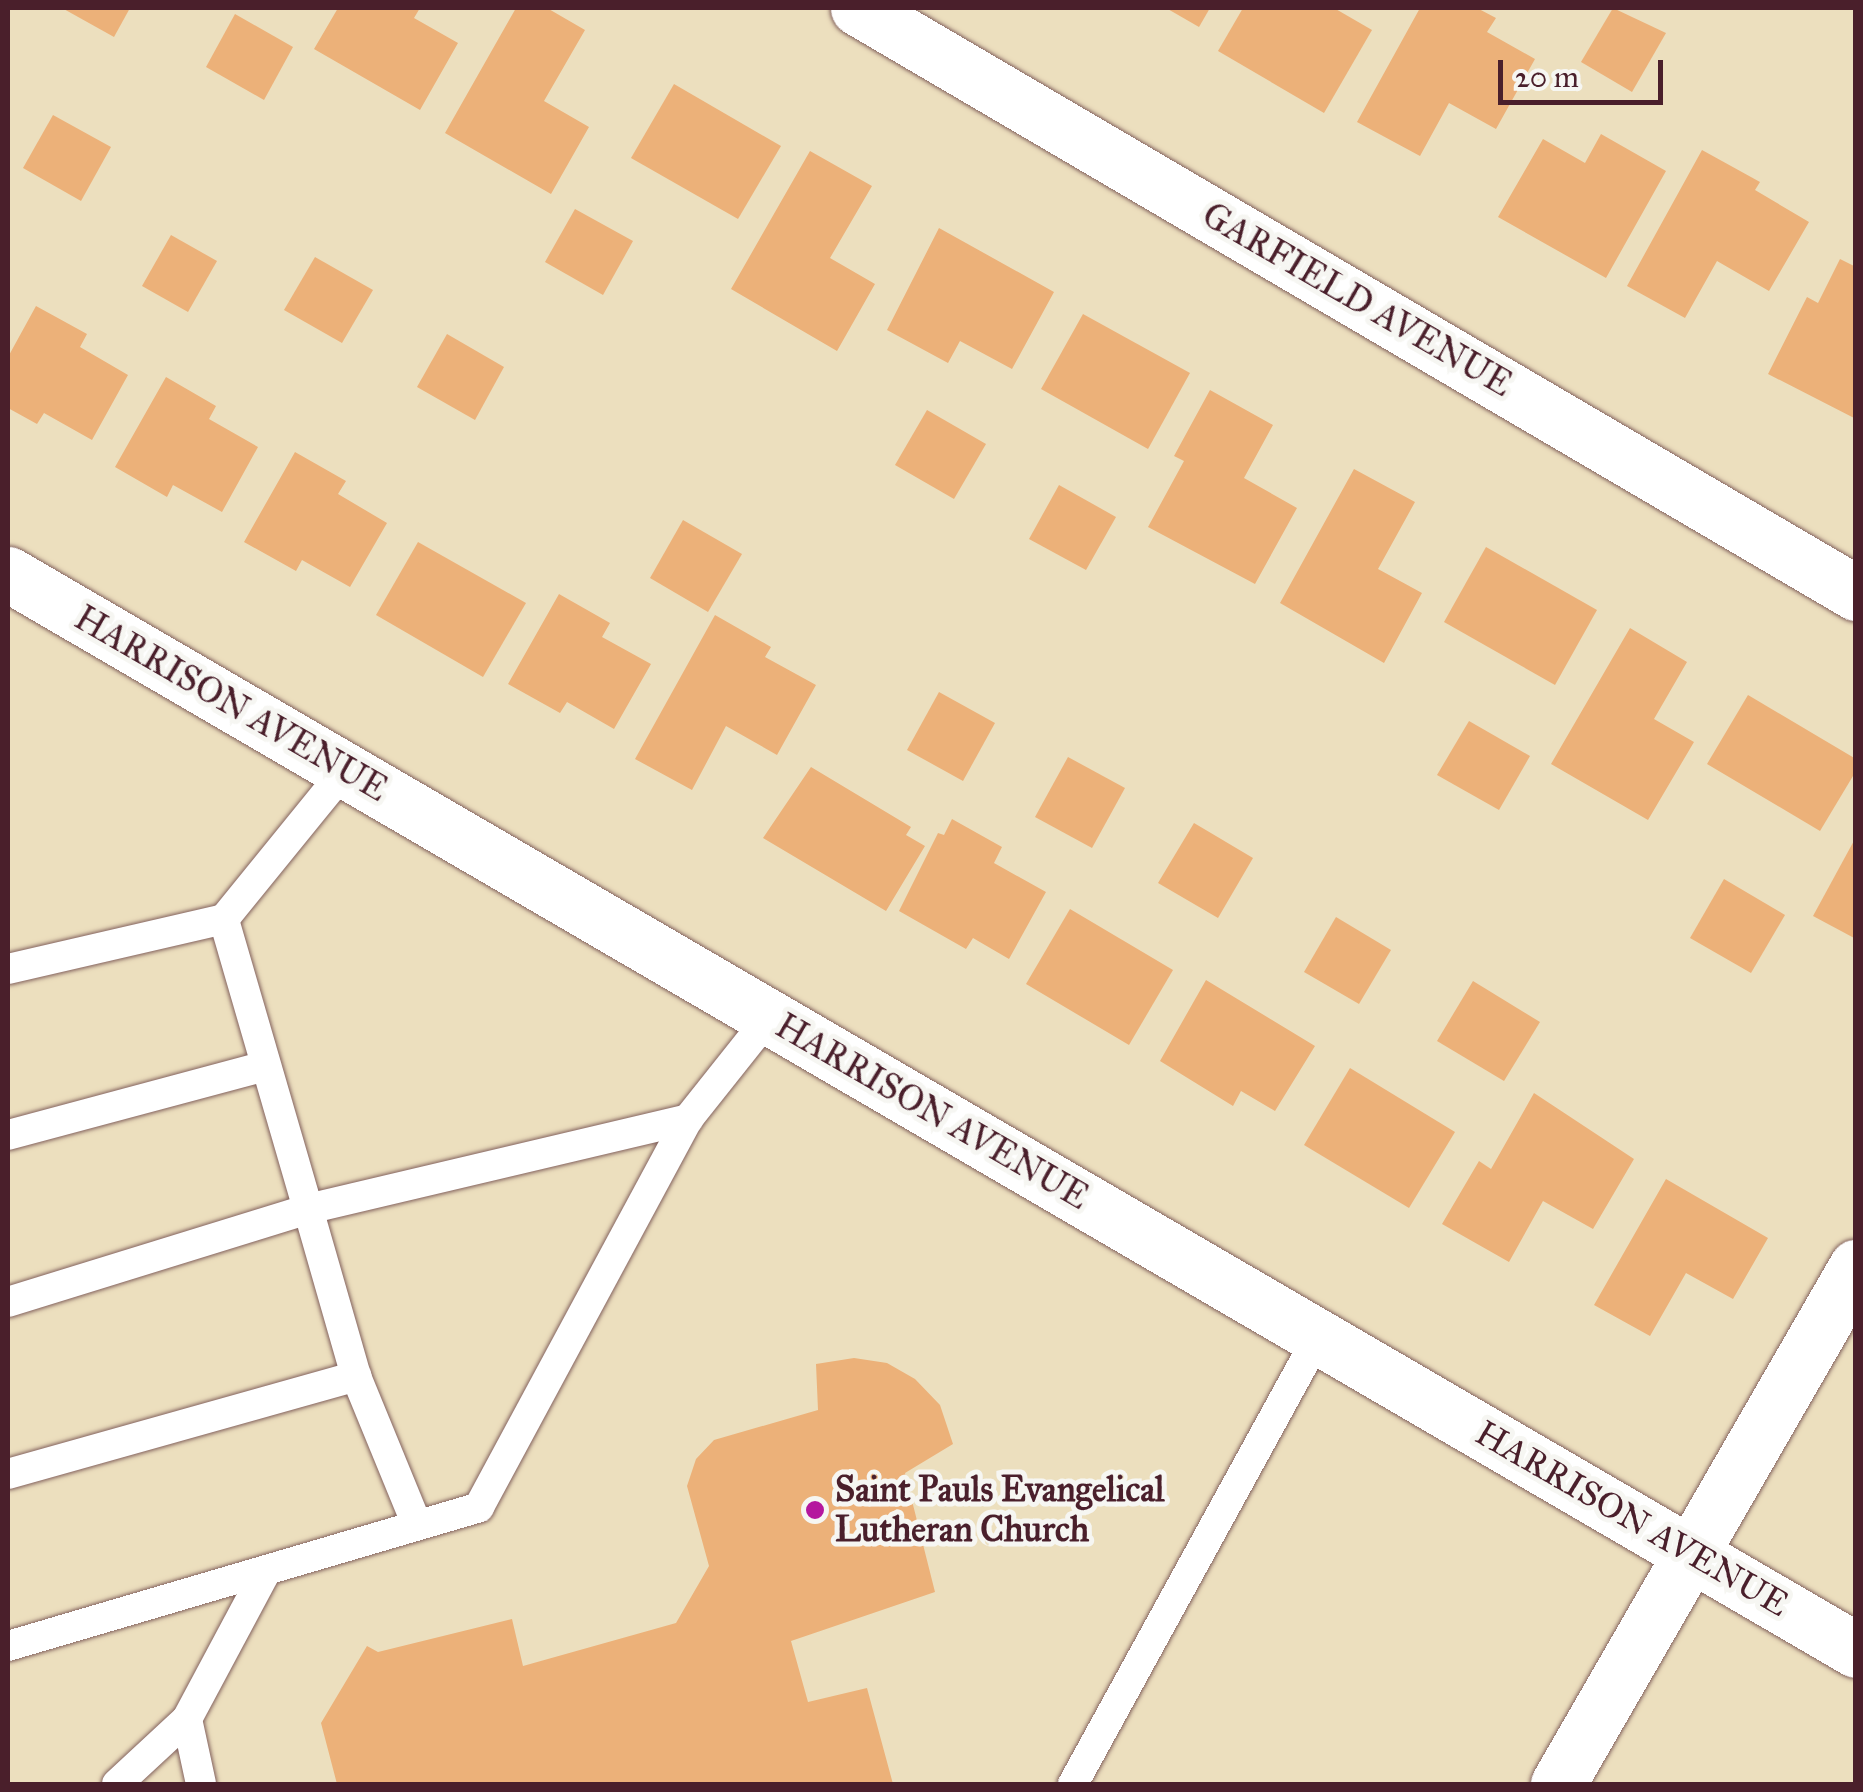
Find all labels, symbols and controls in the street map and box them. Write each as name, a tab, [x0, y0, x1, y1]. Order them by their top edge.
scale bar	[1503, 40, 1668, 102]
text: 20 m	[1515, 59, 1579, 95]
street label: GARFIELD AVENUE	[1195, 194, 1519, 406]
street label: HARRISON AVENUE	[67, 597, 395, 811]
street label: HARRISON AVENUE	[768, 1005, 1096, 1219]
street label: HARRISON AVENUE	[1468, 1412, 1796, 1626]
place label: Saint Pauls Evangelical Lutheran Church	[835, 1469, 1164, 1551]
marker: Saint Pauls Evangelical Lutheran Church	[804, 1499, 826, 1521]

